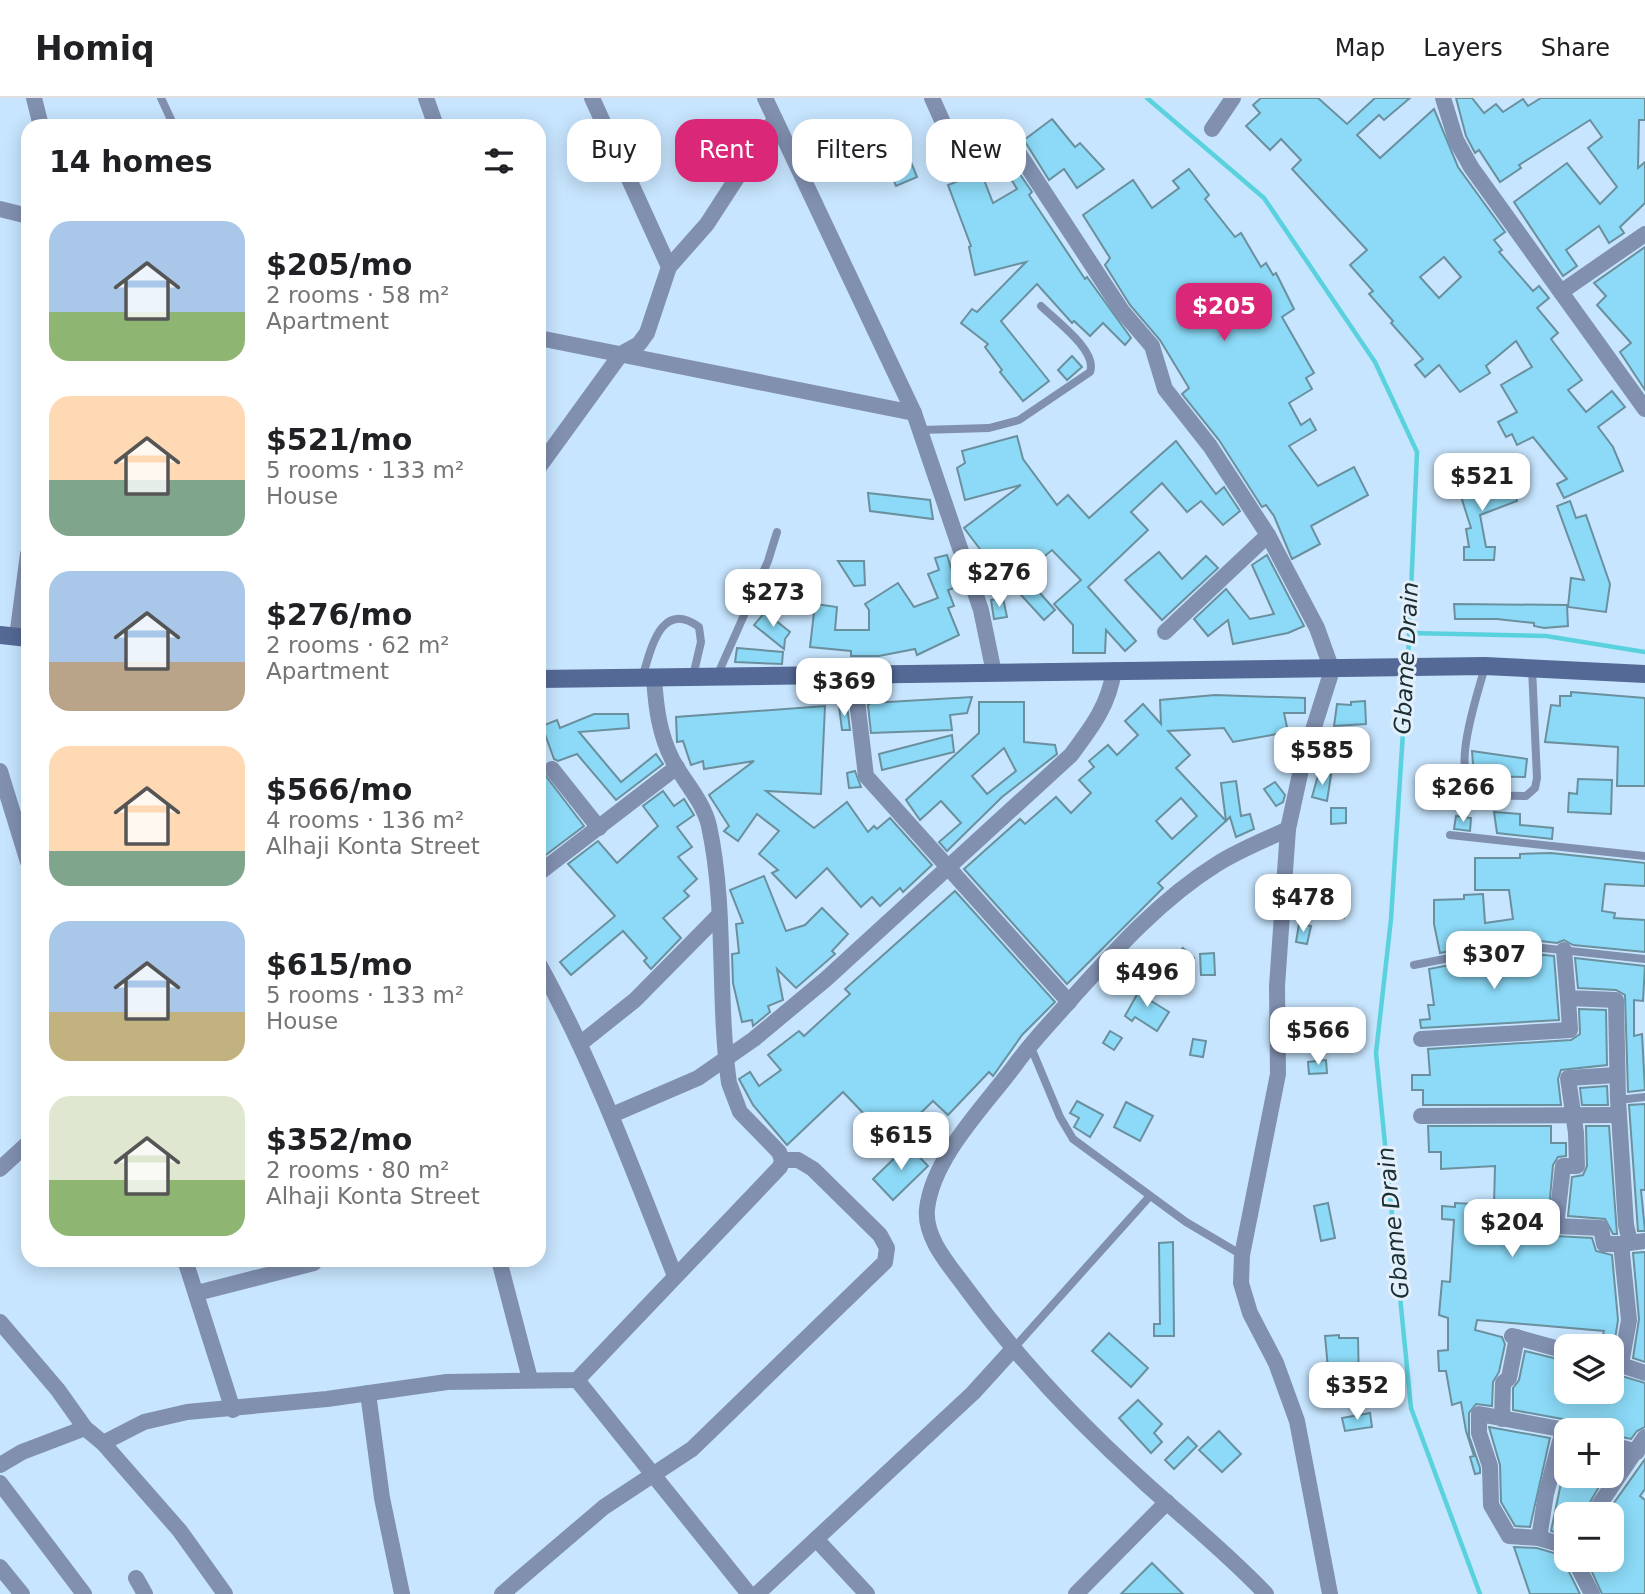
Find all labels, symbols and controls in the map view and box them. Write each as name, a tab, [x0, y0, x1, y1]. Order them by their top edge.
text: Homiq	[35, 29, 155, 68]
text: Map	[1335, 34, 1385, 62]
text: Layers	[1423, 34, 1503, 62]
text: Share	[1541, 34, 1610, 62]
chip: Buy	[567, 119, 661, 182]
chip: Rent	[675, 119, 778, 182]
chip: Filters	[792, 119, 912, 182]
chip: New	[926, 119, 1026, 182]
icon: filters	[480, 142, 518, 180]
text: 14 homes	[49, 144, 213, 179]
text: $205/mo	[266, 247, 412, 282]
icon: home	[105, 249, 189, 333]
text: 2 rooms · 58 m²	[266, 282, 450, 308]
pin: $205	[1183, 284, 1265, 343]
text: $205	[1192, 293, 1256, 319]
text: Apartment	[266, 308, 389, 334]
text: $521/mo	[266, 422, 412, 457]
icon: home	[105, 424, 189, 508]
pin: $521	[1441, 454, 1523, 513]
text: 5 rooms · 133 m²	[266, 457, 464, 483]
text: $521	[1450, 463, 1514, 489]
text: House	[266, 483, 338, 509]
pin: $276	[958, 550, 1040, 609]
text: $276	[967, 559, 1031, 585]
pin: $273	[732, 570, 814, 629]
text: $273	[741, 579, 805, 605]
water label: Gbame Drain	[1389, 581, 1423, 735]
text: $276/mo	[266, 597, 412, 632]
icon: home	[105, 599, 189, 683]
text: 2 rooms · 62 m²	[266, 632, 450, 658]
text: Apartment	[266, 658, 389, 684]
pin: $369	[803, 658, 885, 718]
text: $369	[812, 668, 876, 694]
pin: $585	[1281, 728, 1363, 787]
text: $585	[1290, 737, 1354, 763]
pin: $266	[1422, 764, 1504, 824]
text: $566/mo	[266, 772, 412, 807]
icon: home	[105, 774, 189, 858]
text: $266	[1431, 774, 1495, 800]
text: 4 rooms · 136 m²	[266, 807, 464, 833]
text: Alhaji Konta Street	[266, 833, 480, 859]
pin: $478	[1262, 874, 1344, 934]
text: $478	[1271, 884, 1335, 910]
pin: $307	[1453, 932, 1535, 991]
text: $307	[1462, 941, 1526, 967]
text: $615/mo	[266, 947, 412, 982]
icon: home	[105, 949, 189, 1033]
pin: $496	[1106, 950, 1188, 1009]
text: $496	[1115, 959, 1179, 985]
text: 5 rooms · 133 m²	[266, 982, 464, 1008]
pin: $566	[1277, 1007, 1359, 1067]
text: House	[266, 1008, 338, 1034]
text: $566	[1286, 1017, 1350, 1043]
pin: $615	[860, 1112, 942, 1172]
text: $352/mo	[266, 1122, 412, 1157]
text: $615	[869, 1122, 933, 1148]
icon: home	[105, 1124, 189, 1208]
water label: Gbame Drain	[1372, 1146, 1414, 1300]
text: 2 rooms · 80 m²	[266, 1157, 450, 1183]
text: Alhaji Konta Street	[266, 1183, 480, 1209]
pin: $204	[1471, 1200, 1553, 1259]
text: $204	[1480, 1209, 1544, 1235]
map controls	[1554, 1334, 1624, 1572]
button: layers	[1554, 1334, 1624, 1404]
pin: $352	[1316, 1362, 1398, 1422]
text: $352	[1325, 1372, 1389, 1398]
button: +	[1554, 1418, 1624, 1488]
button: −	[1554, 1502, 1624, 1572]

